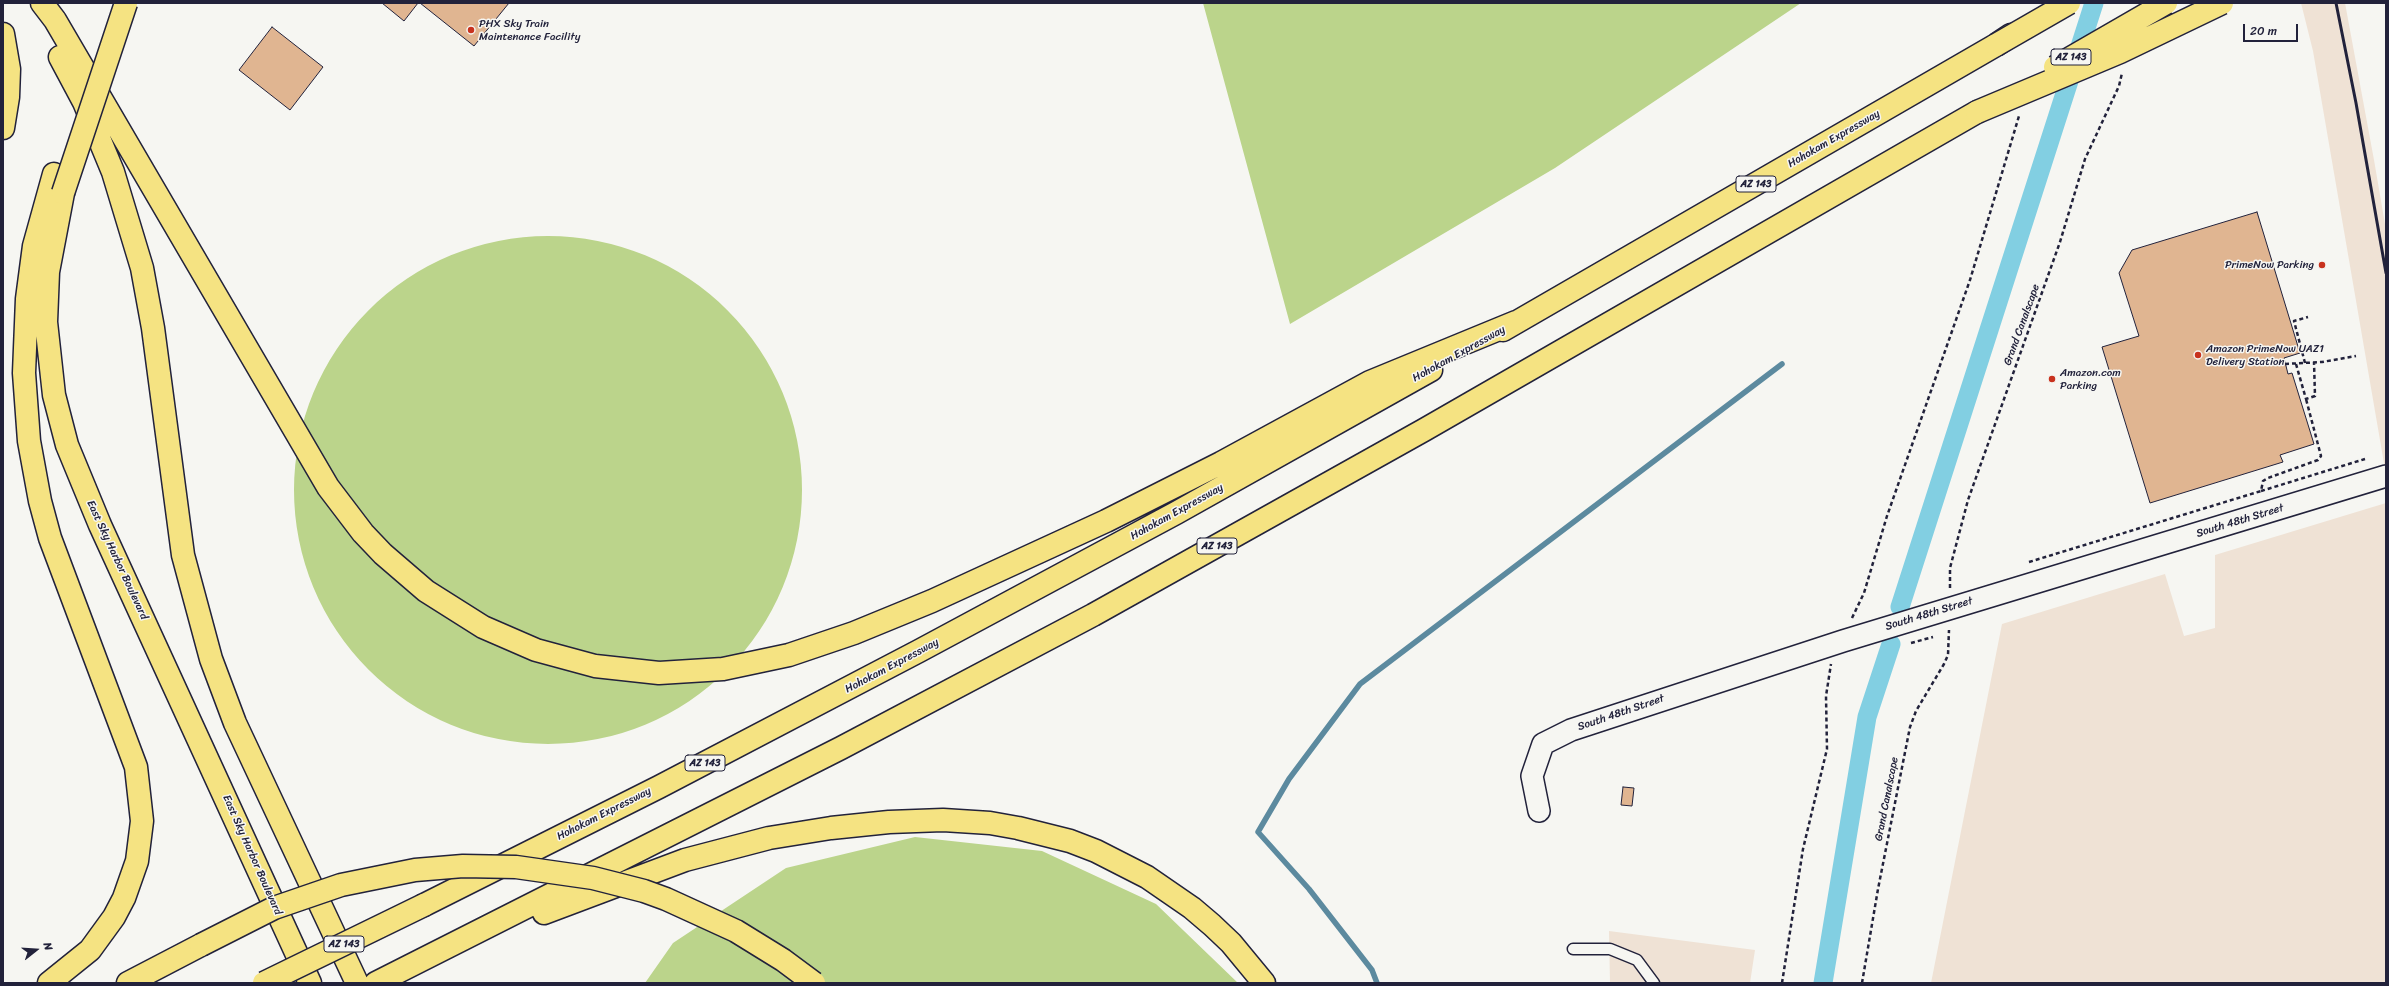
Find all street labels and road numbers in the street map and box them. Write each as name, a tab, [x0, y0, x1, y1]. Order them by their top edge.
road number: AZ 143	[2051, 49, 2091, 65]
street label: Hohokam Expressway	[1786, 107, 1882, 171]
road number: AZ 143	[1736, 176, 1776, 192]
street label: Grand Canalscape	[2001, 283, 2043, 367]
street label: Hohokam Expressway	[1410, 323, 1508, 385]
street label: Hohokam Expressway	[1128, 481, 1226, 543]
street label: East Sky Harbor Boulevard	[84, 498, 150, 622]
street label: South 48th Street	[2195, 501, 2285, 541]
road number: AZ 143	[1197, 538, 1237, 554]
street label: South 48th Street	[1884, 594, 1974, 634]
street label: Hohokam Expressway	[843, 636, 941, 696]
street label: South 48th Street	[1576, 692, 1666, 734]
road number: AZ 143	[685, 755, 725, 771]
street label: Grand Canalscape	[1872, 756, 1902, 842]
street label: Hohokam Expressway	[555, 785, 653, 843]
street label: East Sky Harbor Boulevard	[220, 793, 284, 917]
road number: AZ 143	[324, 936, 364, 952]

